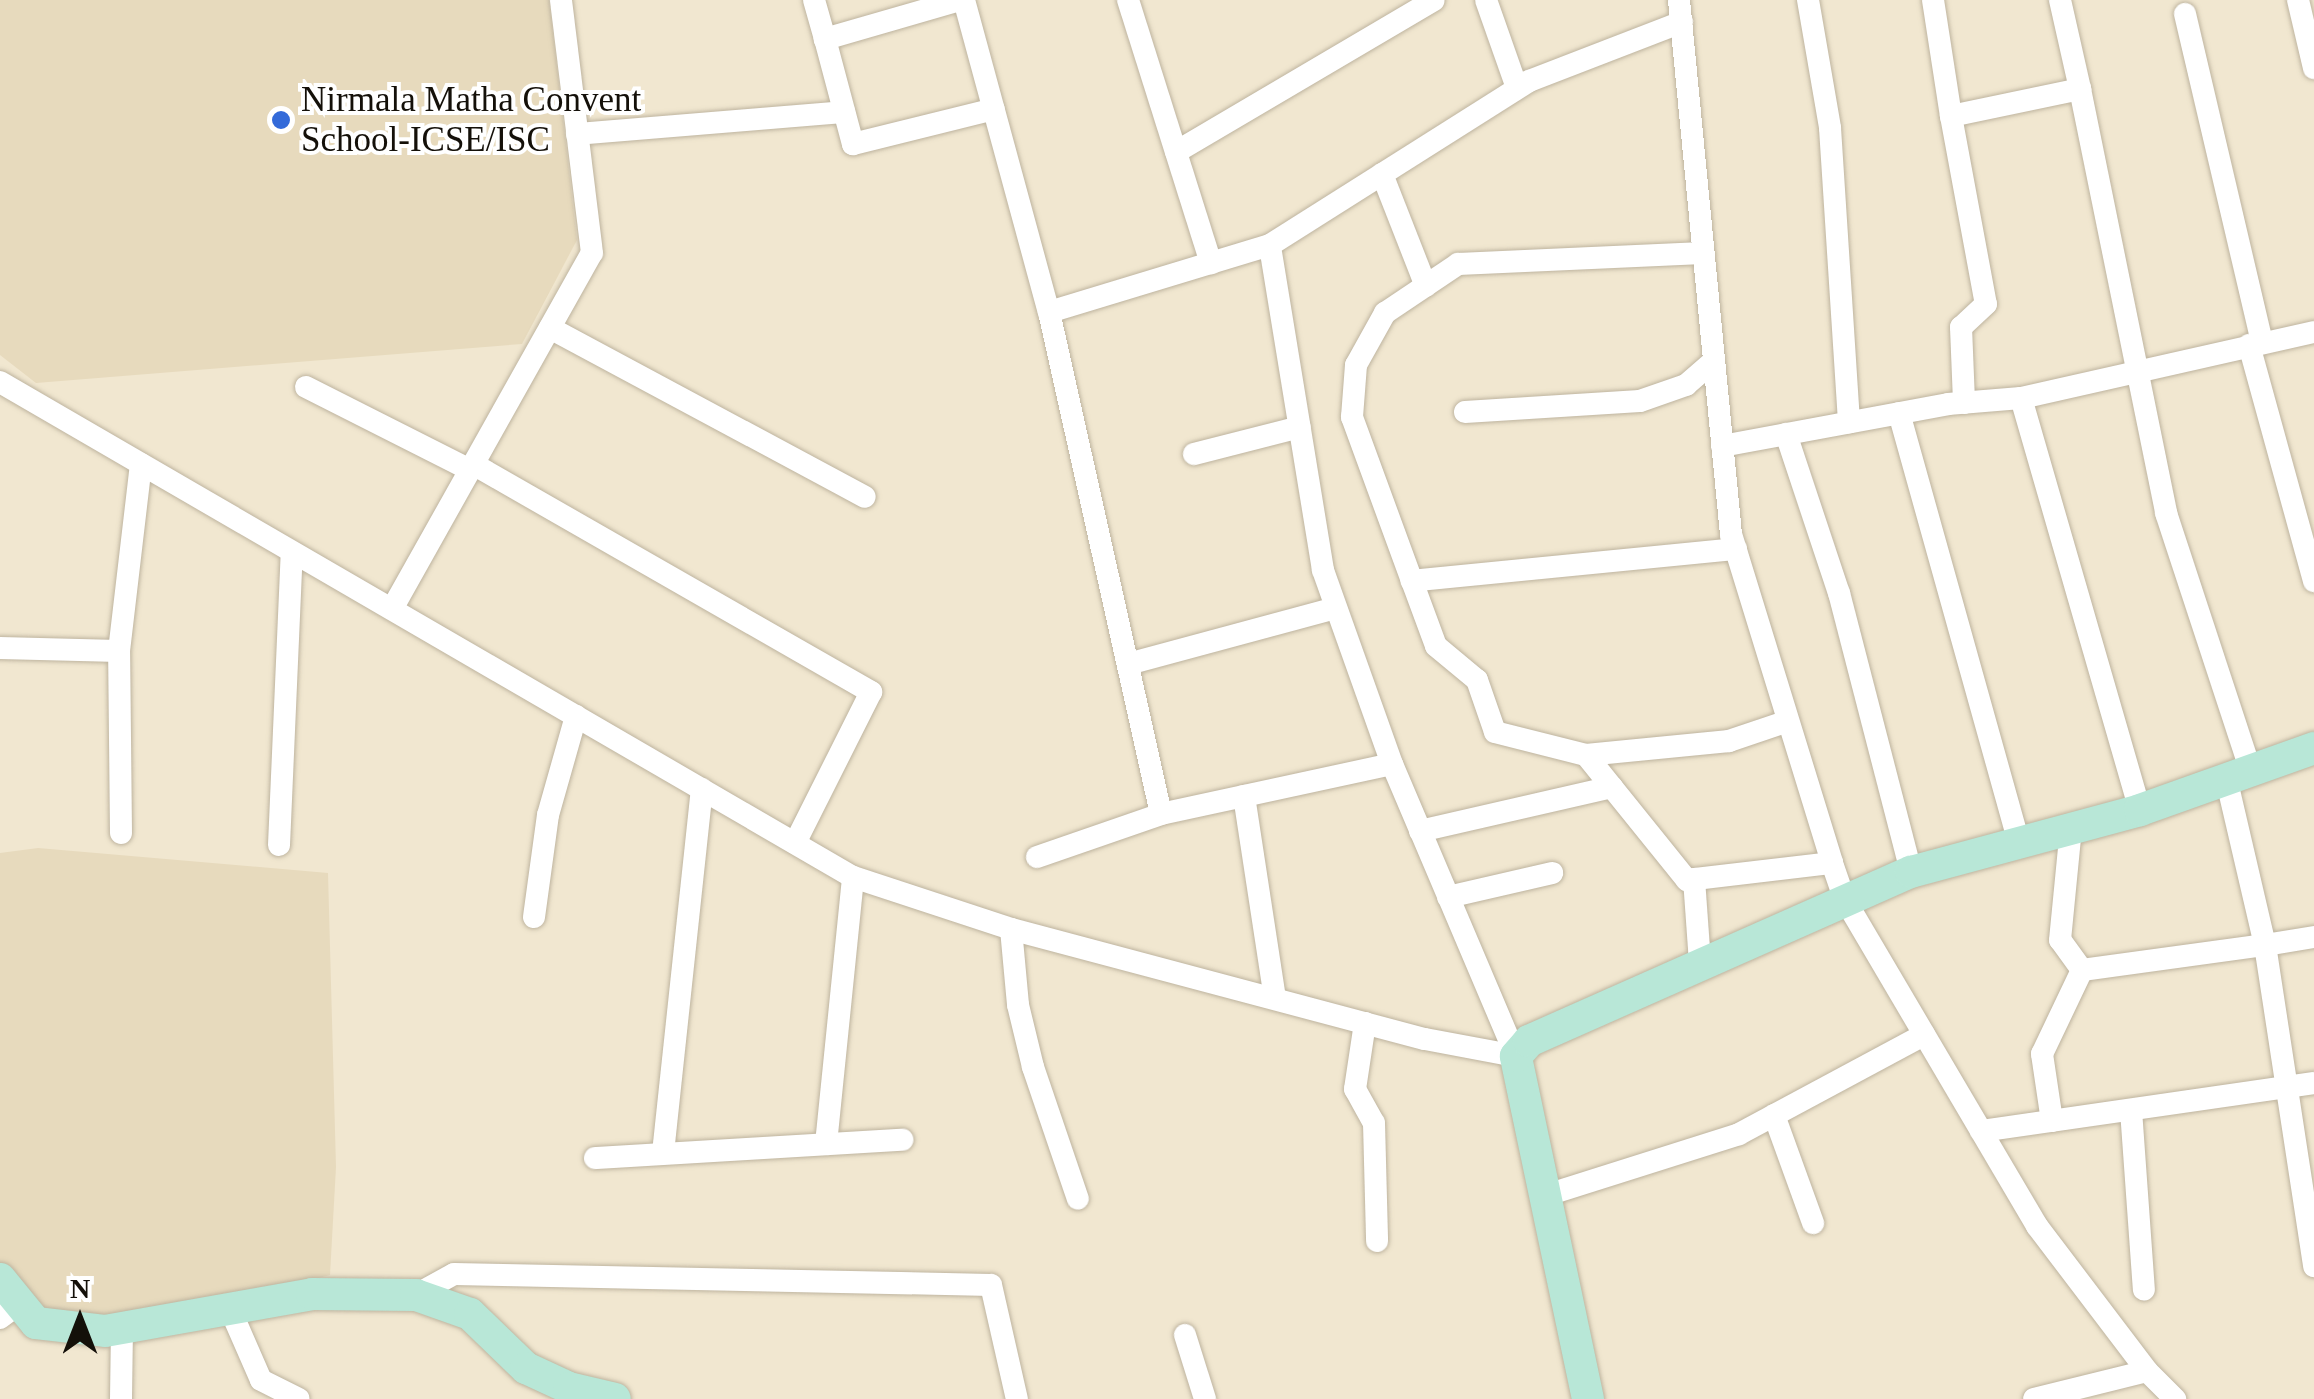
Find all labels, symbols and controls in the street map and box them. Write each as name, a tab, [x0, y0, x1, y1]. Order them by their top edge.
place label: Nirmala Matha Convent School-ICSE/ISC	[301, 79, 641, 161]
marker: Nirmala Matha Convent School-ICSE/ISC	[270, 109, 292, 131]
north arrow	[30, 1269, 130, 1369]
text: N	[70, 1273, 90, 1304]

